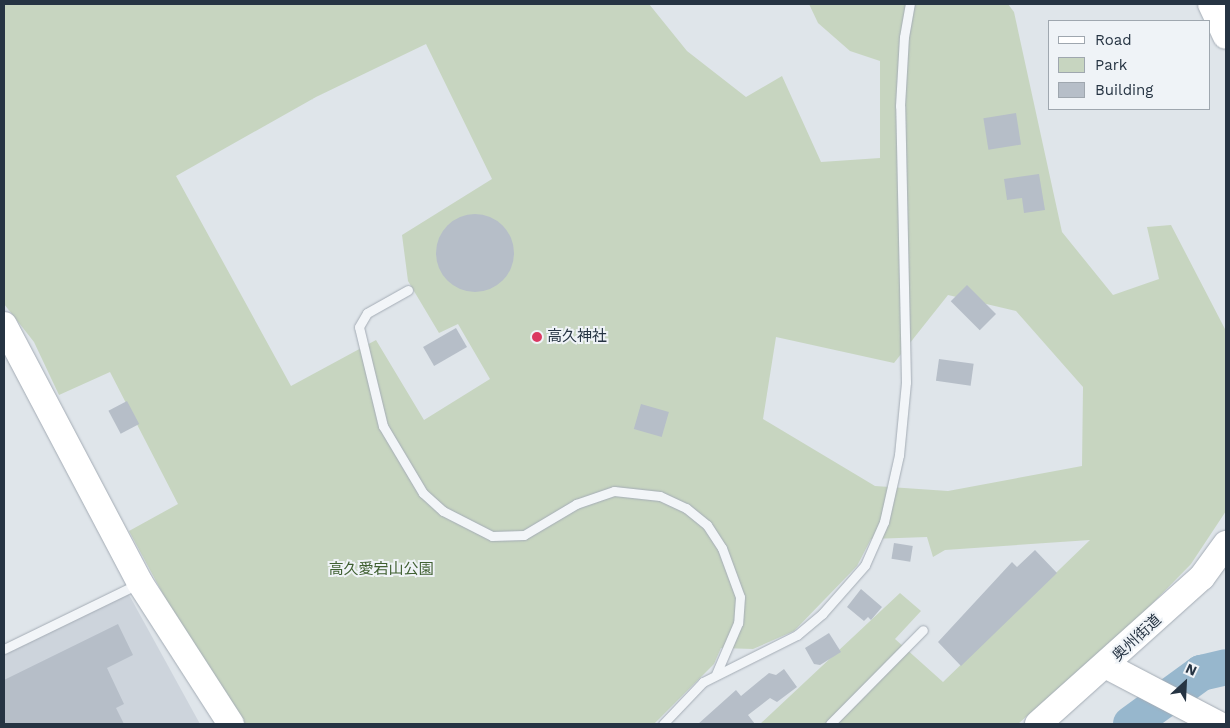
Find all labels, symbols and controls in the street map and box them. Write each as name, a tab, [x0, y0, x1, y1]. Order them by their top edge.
legend	[1048, 20, 1210, 110]
text: Road	[1095, 31, 1132, 49]
text: Park	[1095, 56, 1127, 74]
text: Building	[1095, 81, 1153, 99]
place label: 高久神社	[547, 328, 607, 346]
marker: 高久神社	[531, 331, 543, 343]
park label: 高久愛宕山公園	[329, 561, 433, 579]
street label: 奥州街道	[1109, 611, 1165, 665]
north arrow	[1160, 658, 1210, 708]
text: N	[1183, 660, 1199, 679]

